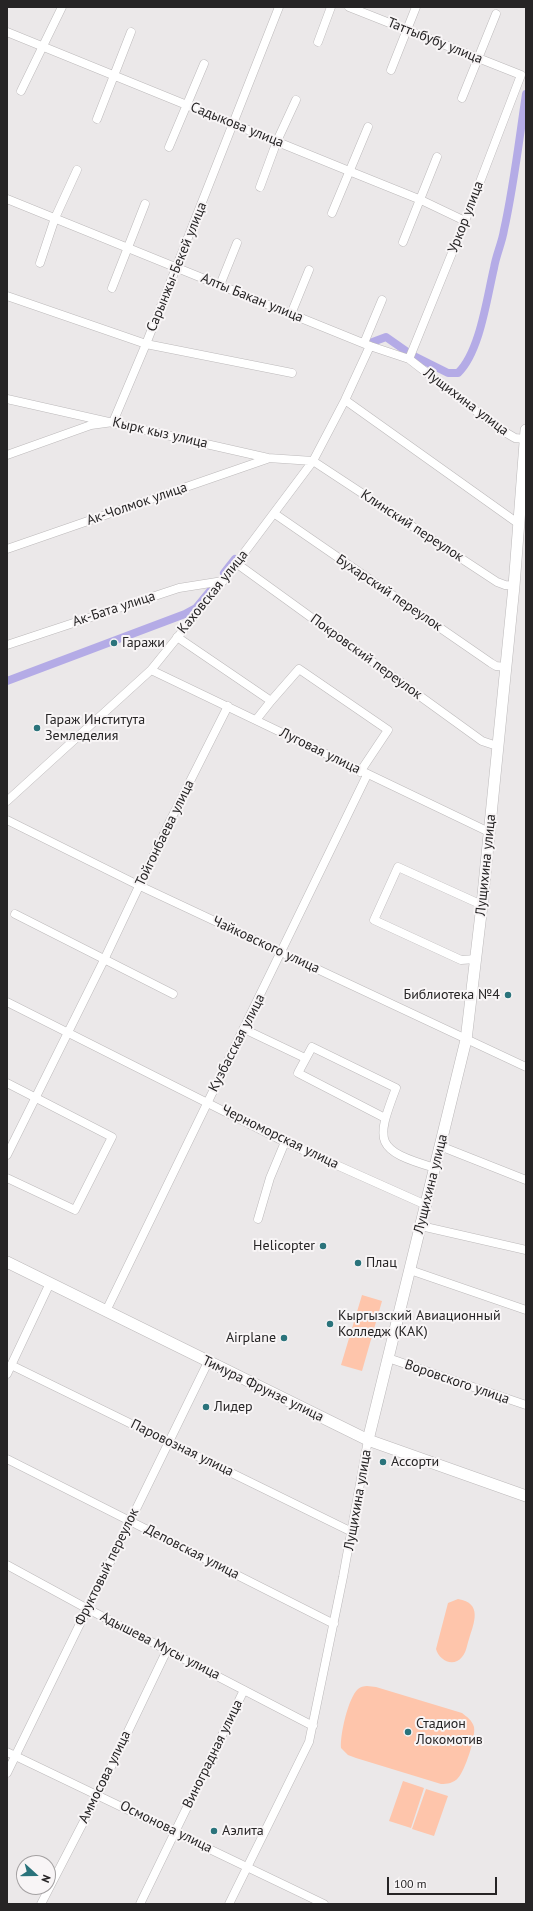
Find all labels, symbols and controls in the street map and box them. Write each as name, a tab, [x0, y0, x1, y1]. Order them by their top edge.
street label: Таттыбубу улица	[385, 14, 485, 68]
street label: Садыкова улица	[188, 99, 286, 151]
street label: Уркор улица	[445, 179, 487, 255]
street label: Сарынжы-Бекей улица	[143, 200, 211, 334]
street label: Алты Бакан улица	[198, 270, 306, 326]
street label: Лущихина улица	[420, 365, 512, 439]
street label: Кырк кыз улица	[111, 414, 209, 452]
street label: Ак-Чолмок улица	[85, 479, 189, 529]
street label: Клинский переулок	[357, 486, 467, 566]
street label: Каховская улица	[174, 547, 252, 637]
street label: Бухарский переулок	[333, 551, 445, 635]
street label: Ак-Бата улица	[70, 588, 158, 630]
street label: Покровский переулок	[307, 611, 425, 703]
place label: Гаражи	[122, 635, 165, 651]
marker: Гаражи	[109, 638, 119, 648]
place label: Гараж Института Земледелия	[45, 712, 145, 744]
marker: Гараж Института Земледелия	[32, 723, 42, 733]
street label: Луговая улица	[277, 724, 363, 778]
street label: Тойгонбаева улица	[132, 777, 198, 889]
street label: Лущихина улица	[472, 813, 500, 917]
street label: Чайковского улица	[210, 913, 322, 977]
place label: Библиотека №4	[403, 987, 500, 1003]
marker: Библиотека №4	[503, 990, 513, 1000]
street label: Кузбасская улица	[205, 991, 269, 1095]
street label: Черноморская улица	[219, 1101, 341, 1173]
street label: Лущихина улица	[410, 1132, 452, 1236]
place label: Helicopter	[253, 1238, 315, 1254]
marker: Helicopter	[318, 1241, 328, 1251]
place label: Плац	[366, 1255, 397, 1271]
marker: Плац	[353, 1258, 363, 1268]
place label: Кыргызский Авиационный Колледж (КАК)	[338, 1308, 501, 1340]
marker: Кыргызский Авиационный Колледж (КАК)	[325, 1319, 335, 1329]
place label: Airplane	[226, 1330, 276, 1346]
marker: Airplane	[279, 1333, 289, 1343]
street label: Тимура Фрунзе улица	[200, 1352, 326, 1426]
street label: Воровского улица	[402, 1356, 512, 1408]
place label: Лидер	[214, 1399, 253, 1415]
marker: Лидер	[201, 1402, 211, 1412]
street label: Паровозная улица	[128, 1416, 236, 1480]
street label: Лущихина улица	[341, 1448, 375, 1552]
place label: Ассорти	[391, 1454, 439, 1470]
marker: Ассорти	[378, 1457, 388, 1467]
street label: Фруктовый переулок	[71, 1506, 143, 1628]
street label: Деповская улица	[142, 1521, 242, 1583]
street label: Адышева Мусы улица	[97, 1608, 223, 1684]
street label: Виноградная улица	[179, 1697, 247, 1811]
place label: Стадион Локомотив	[416, 1716, 483, 1748]
marker: Стадион Локомотив	[403, 1727, 413, 1737]
street label: Аммосова улица	[75, 1728, 135, 1826]
street label: Осмонова улица	[117, 1797, 215, 1857]
place label: Аэлита	[222, 1823, 264, 1839]
marker: Аэлита	[209, 1826, 219, 1836]
north arrow	[16, 1855, 56, 1895]
scale bar	[389, 1869, 499, 1895]
text: N	[38, 1873, 54, 1885]
text: 100 m	[394, 1876, 427, 1891]

